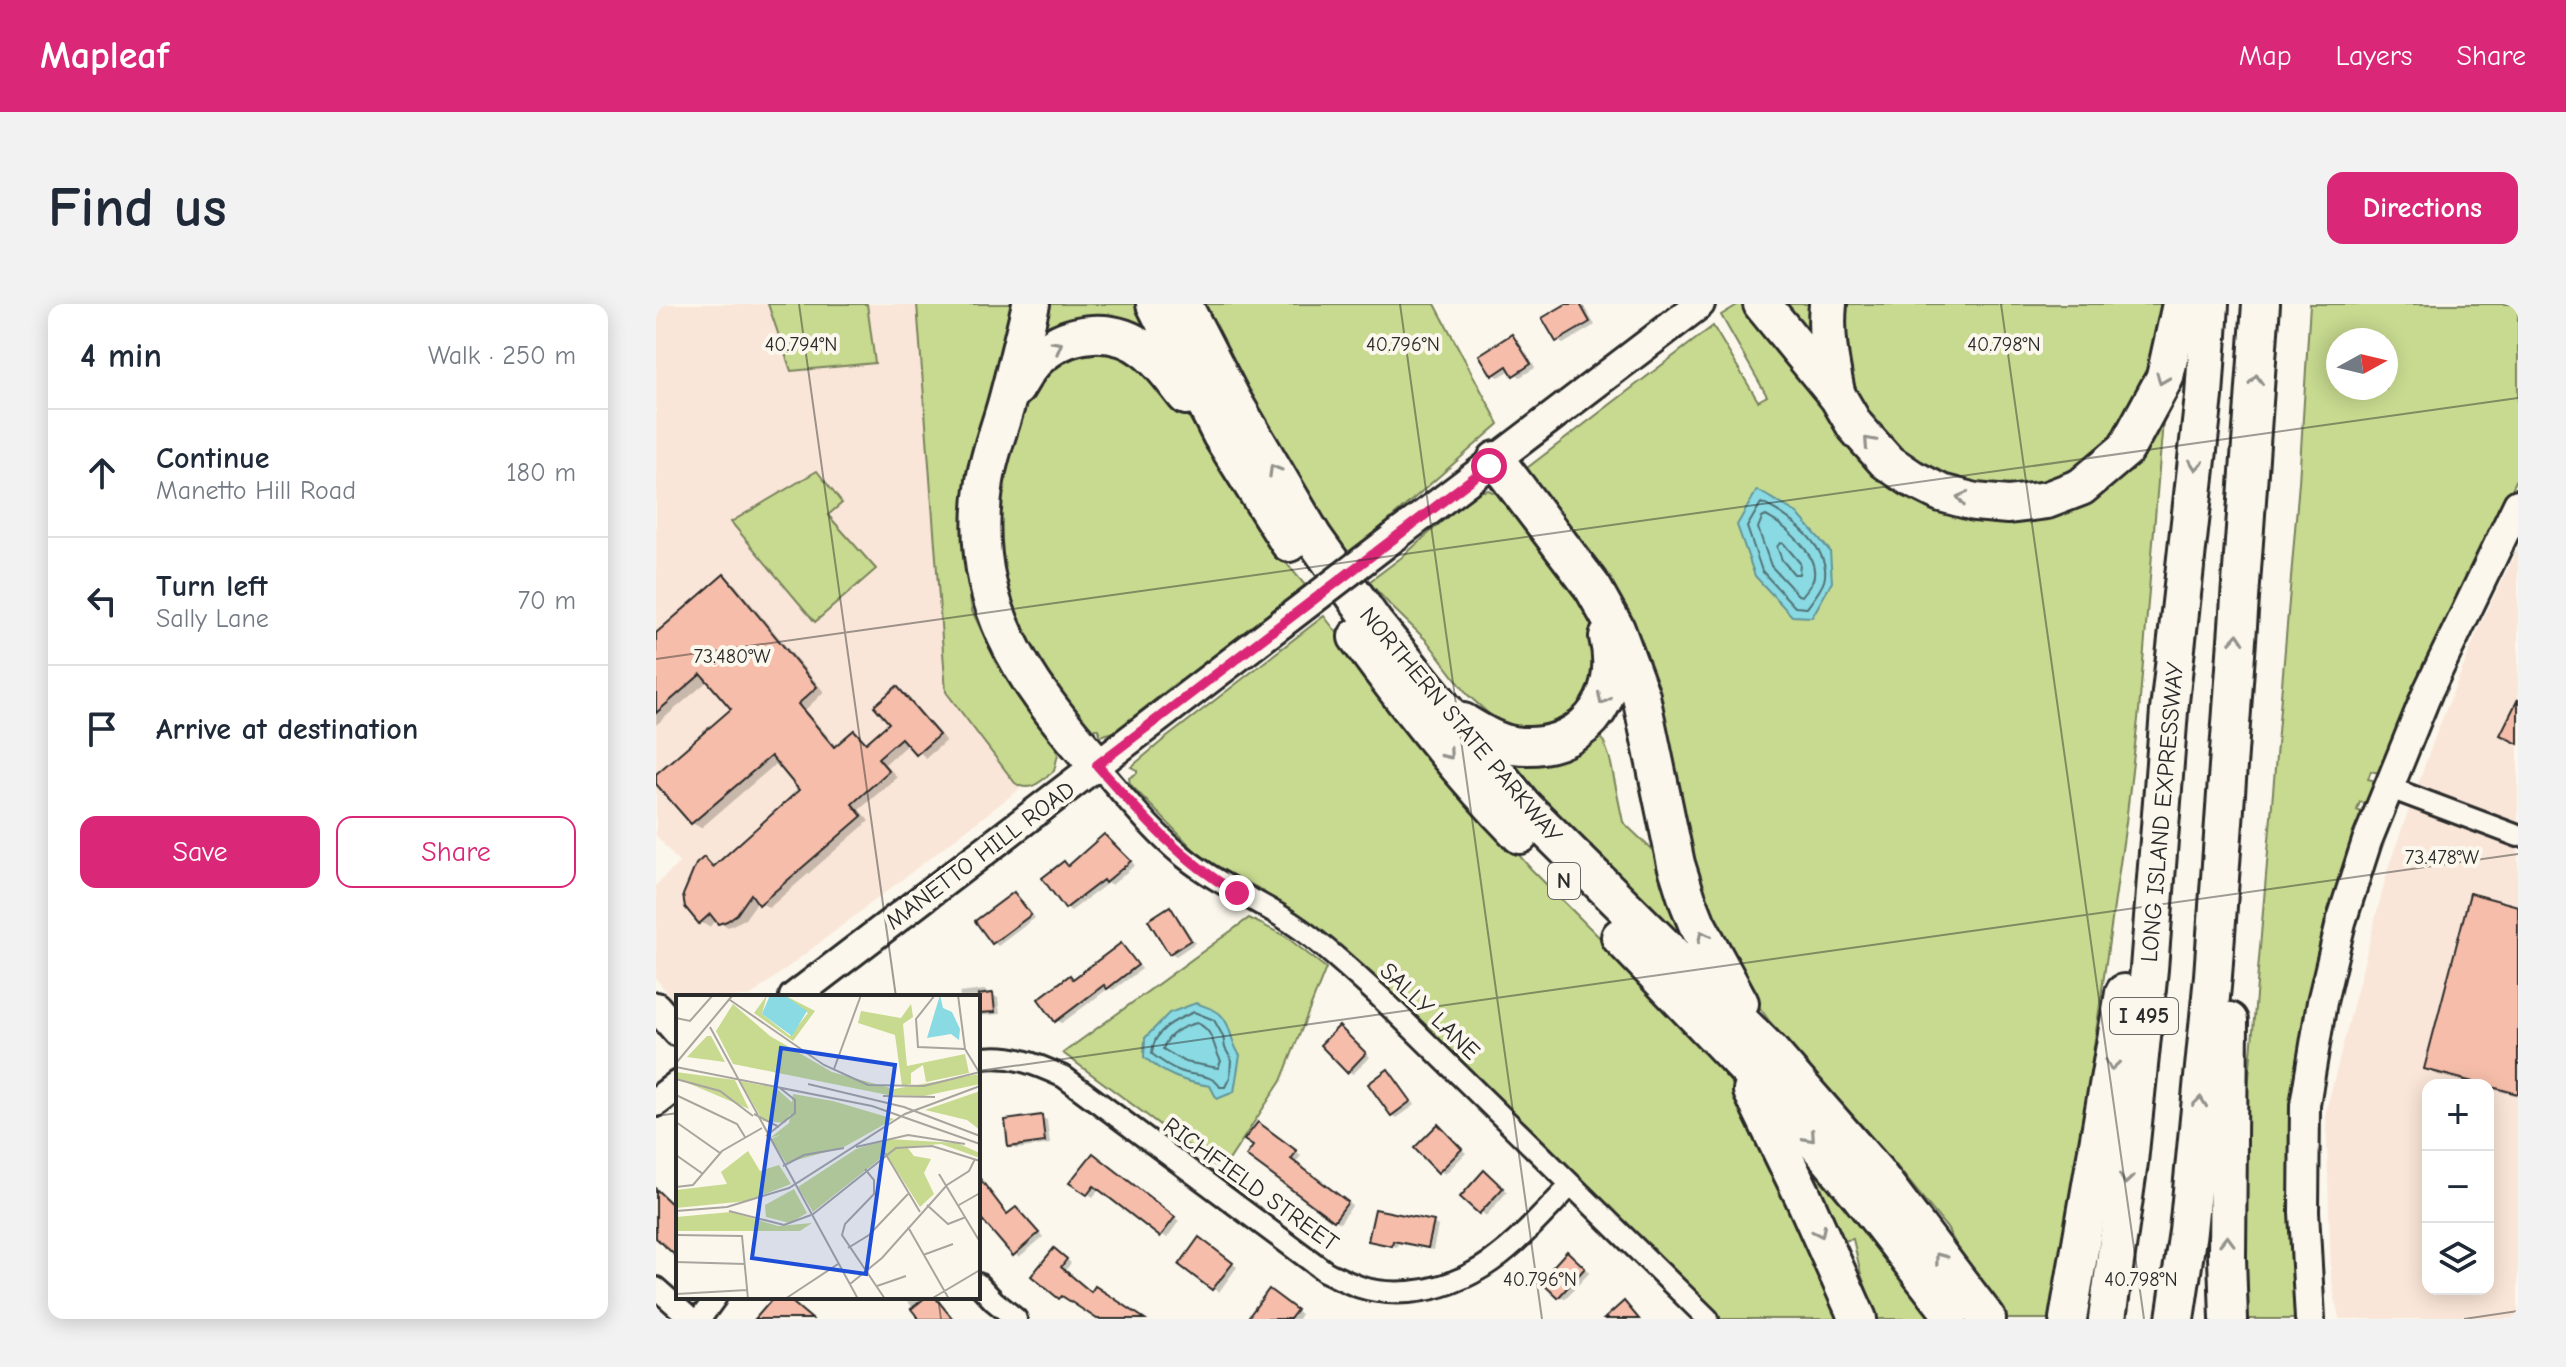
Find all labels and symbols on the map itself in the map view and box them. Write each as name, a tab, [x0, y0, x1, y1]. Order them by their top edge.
north arrow	[2326, 328, 2398, 400]
text: 40.794°N	[765, 333, 837, 356]
text: 40.796°N	[1366, 333, 1440, 356]
text: 40.798°N	[1967, 333, 2041, 356]
one-way arrow	[1048, 340, 1063, 355]
one-way arrow	[2155, 372, 2172, 386]
one-way arrow	[2247, 373, 2264, 386]
one-way arrow	[1865, 437, 1879, 452]
route start	[1471, 448, 1507, 484]
one-way arrow	[2187, 459, 2204, 472]
one-way arrow	[1268, 464, 1283, 479]
one-way arrow	[1956, 491, 1969, 508]
street label: NORTHERN STATE PARKWAY	[1354, 601, 1568, 849]
one-way arrow	[2228, 632, 2245, 645]
text: 73.480°W	[693, 645, 771, 668]
street label: LONG ISLAND EXPRESSWAY	[2135, 660, 2189, 963]
one-way arrow	[1597, 691, 1613, 706]
one-way arrow	[1438, 744, 1453, 759]
street label: MANETTO HILL ROAD	[880, 775, 1080, 935]
text: 73.478°W	[2405, 846, 2480, 869]
road number: N	[1548, 863, 1580, 899]
route end	[1219, 875, 1255, 911]
one-way arrow	[1697, 929, 1713, 944]
street label: SALLY LANE	[1374, 957, 1486, 1065]
inset map	[676, 995, 980, 1299]
road number: I 495	[2110, 998, 2178, 1034]
one-way arrow	[2104, 1058, 2121, 1072]
one-way arrow	[2192, 1096, 2209, 1109]
street label: RICHFIELD STREET	[1158, 1111, 1344, 1257]
one-way arrow	[1801, 1128, 1815, 1143]
one-way arrow	[2118, 1173, 2135, 1186]
one-way arrow	[1810, 1223, 1826, 1238]
one-way arrow	[2218, 1234, 2236, 1247]
one-way arrow	[1935, 1252, 1949, 1266]
text: 40.796°N	[1503, 1268, 1577, 1291]
text: 40.798°N	[2104, 1268, 2178, 1291]

